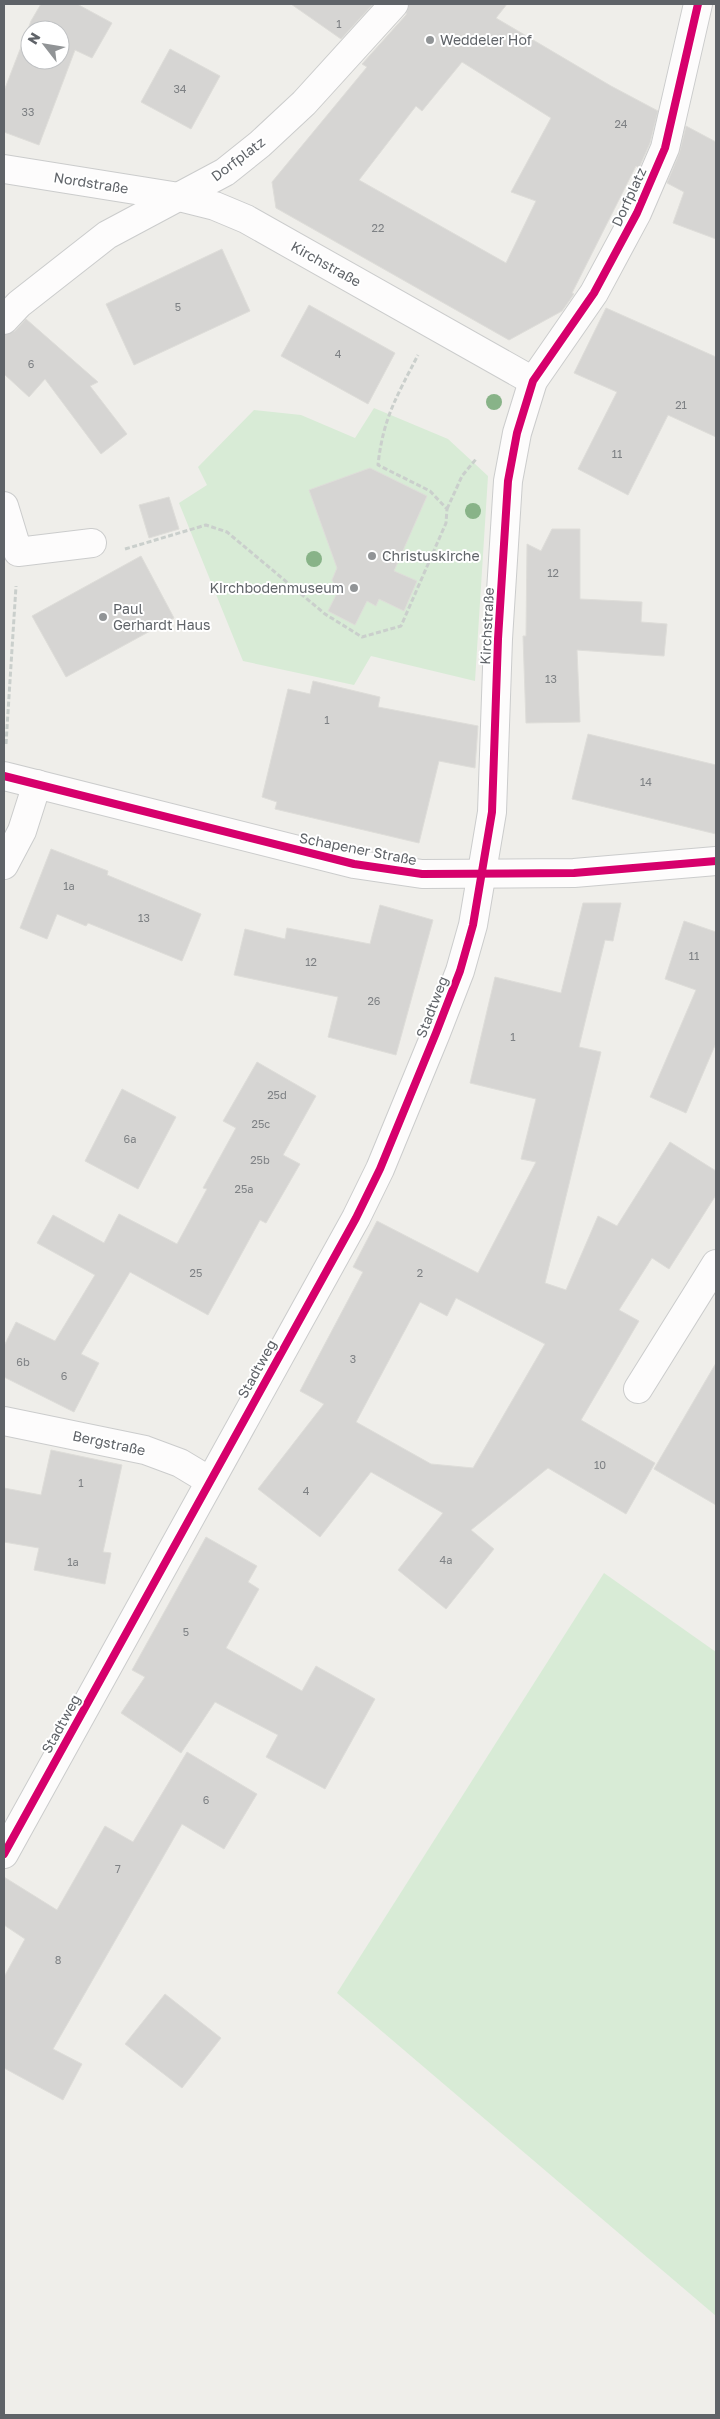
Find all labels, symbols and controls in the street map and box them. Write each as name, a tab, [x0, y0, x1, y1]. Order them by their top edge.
house number: 1	[336, 17, 342, 30]
north arrow	[20, 20, 70, 70]
text: N	[23, 29, 43, 47]
place label: Weddeler Hof	[440, 31, 532, 48]
marker: Weddeler Hof	[424, 34, 436, 46]
house number: 34	[173, 82, 187, 95]
house number: 33	[22, 105, 34, 118]
house number: 24	[614, 117, 628, 130]
street label: Dorfplatz	[207, 133, 268, 184]
street label: Dorfplatz	[608, 165, 650, 229]
street label: Nordstraße	[52, 168, 130, 197]
house number: 22	[372, 221, 384, 234]
street label: Kirchstraße	[288, 237, 364, 290]
house number: 5	[175, 300, 181, 313]
house number: 4	[335, 347, 342, 360]
house number: 6	[28, 357, 35, 370]
house number: 21	[675, 398, 687, 411]
house number: 11	[612, 447, 622, 460]
place label: Christuskirche	[382, 547, 480, 564]
marker: Christuskirche	[366, 550, 378, 562]
house number: 12	[547, 566, 559, 579]
place label: Kirchbodenmuseum	[209, 579, 344, 596]
marker: Kirchbodenmuseum	[348, 582, 360, 594]
street label: Kirchstraße	[476, 587, 497, 665]
place label: Paul Gerhardt Haus	[113, 600, 210, 633]
marker: Paul Gerhardt Haus	[97, 611, 109, 623]
house number: 13	[545, 672, 557, 685]
house number: 1	[324, 713, 330, 726]
house number: 14	[640, 775, 652, 788]
street label: Schapener Straße	[298, 829, 418, 868]
house number: 1a	[63, 879, 75, 892]
house number: 13	[138, 911, 150, 924]
house number: 11	[689, 949, 699, 962]
house number: 12	[305, 955, 317, 968]
street label: Stadtweg	[412, 974, 451, 1040]
house number: 26	[367, 994, 381, 1007]
house number: 1	[510, 1030, 516, 1043]
house number: 25d	[267, 1088, 287, 1101]
house number: 25c	[252, 1117, 270, 1130]
house number: 6a	[124, 1132, 136, 1145]
house number: 25b	[250, 1153, 270, 1166]
house number: 25a	[235, 1182, 253, 1195]
house number: 25	[190, 1266, 202, 1279]
house number: 2	[417, 1266, 423, 1279]
street label: Stadtweg	[233, 1336, 280, 1401]
house number: 3	[350, 1352, 356, 1365]
house number: 6b	[16, 1355, 30, 1368]
house number: 6	[61, 1369, 68, 1382]
street label: Bergstraße	[71, 1427, 147, 1459]
house number: 10	[594, 1458, 606, 1471]
house number: 1	[78, 1476, 84, 1489]
house number: 4	[303, 1484, 310, 1497]
house number: 4a	[440, 1553, 452, 1566]
house number: 1a	[67, 1555, 79, 1568]
house number: 5	[183, 1625, 189, 1638]
street label: Stadtweg	[37, 1691, 84, 1756]
house number: 6	[203, 1793, 210, 1806]
house number: 7	[115, 1862, 121, 1875]
house number: 8	[55, 1953, 62, 1966]

